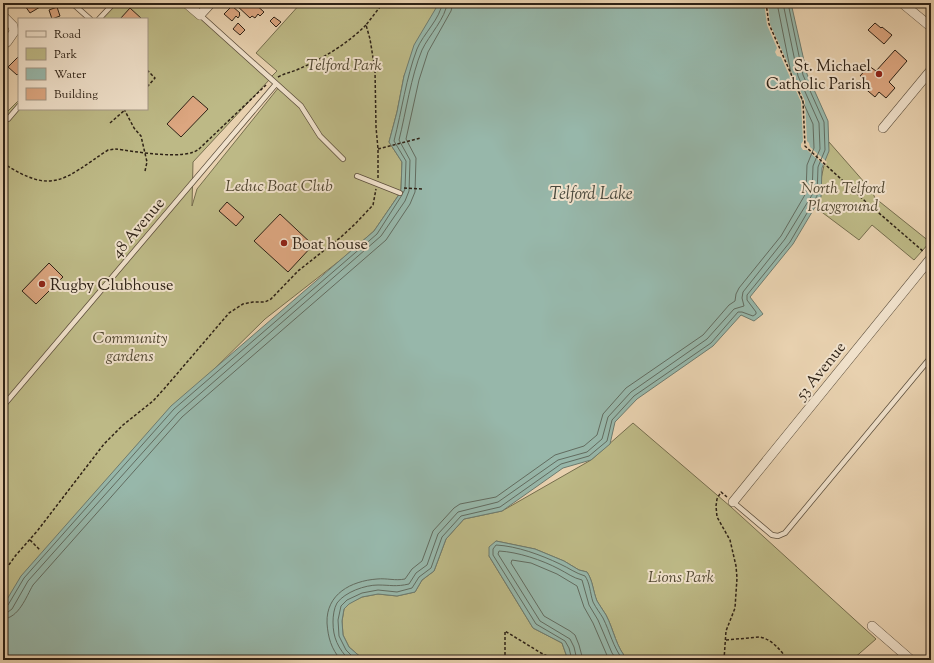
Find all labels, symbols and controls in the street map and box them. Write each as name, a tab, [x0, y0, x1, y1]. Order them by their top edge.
legend	[18, 18, 148, 110]
text: Road	[54, 26, 81, 44]
text: Park	[54, 46, 77, 64]
park label: Telford Park	[306, 55, 382, 78]
place label: St. Michael Catholic Parish	[766, 56, 872, 97]
text: Water	[54, 66, 87, 84]
marker: St. Michael Catholic Parish	[874, 69, 884, 79]
text: Building	[54, 86, 98, 104]
park label: Leduc Boat Club	[225, 176, 333, 199]
park label: North Telford Playground	[801, 178, 885, 219]
water label: Telford Lake	[549, 183, 633, 207]
street label: 48 Avenue	[107, 193, 171, 264]
place label: Boat house	[292, 234, 368, 257]
marker: Boat house	[279, 238, 289, 248]
place label: Rugby Clubhouse	[50, 275, 173, 298]
marker: Rugby Clubhouse	[37, 279, 47, 289]
park label: Community gardens	[92, 328, 168, 369]
street label: 53 Avenue	[791, 338, 853, 406]
park label: Lions Park	[648, 567, 714, 590]

